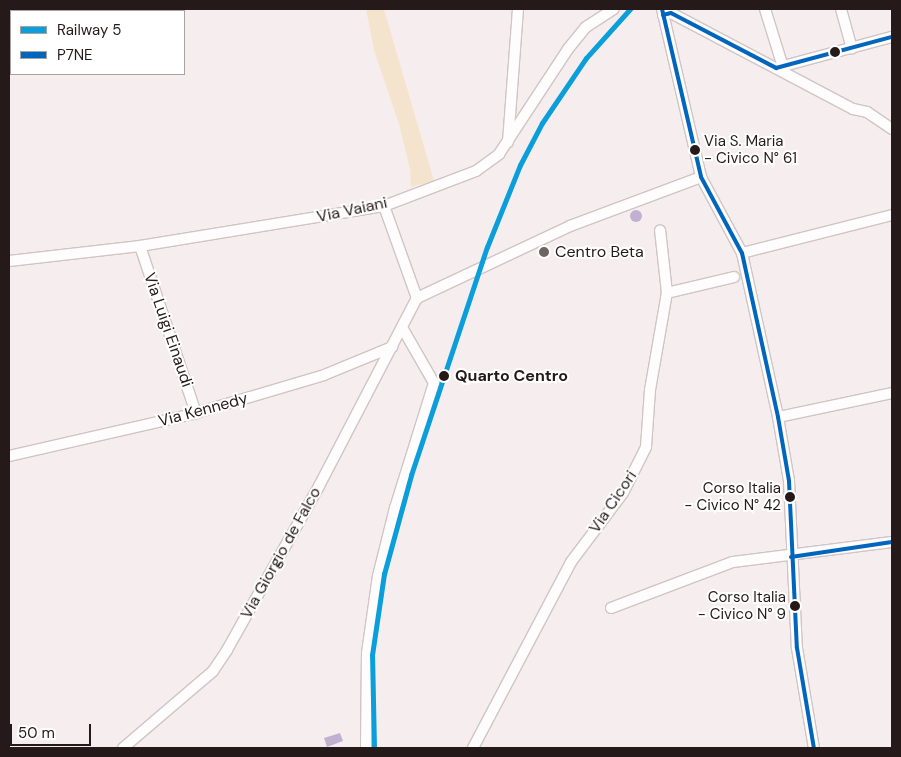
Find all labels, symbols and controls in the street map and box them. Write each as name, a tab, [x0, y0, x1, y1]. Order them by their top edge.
legend	[10, 10, 185, 75]
text: Railway 5	[57, 20, 121, 40]
text: P7NE	[57, 45, 93, 65]
unlabelled marker	[830, 47, 840, 57]
place label: Via S. Maria - Civico N° 61	[704, 132, 797, 167]
marker: Via S. Maria - Civico N° 61	[690, 145, 700, 155]
street label: Via Vaiani	[315, 193, 389, 227]
place label: Centro Beta	[555, 242, 644, 262]
marker: Centro Beta	[537, 245, 551, 259]
street label: Via Luigi Einaudi	[139, 270, 197, 390]
place label: Quarto Centro	[455, 366, 568, 386]
marker: Quarto Centro	[437, 369, 451, 383]
street label: Via Kennedy	[156, 389, 250, 431]
street label: Via Cicori	[585, 467, 641, 537]
place label: Corso Italia - Civico N° 42	[684, 479, 781, 514]
street label: Via Giorgio de Falco	[237, 484, 325, 622]
marker: Corso Italia - Civico N° 42	[785, 492, 795, 502]
place label: Corso Italia - Civico N° 9	[698, 588, 786, 623]
marker: Corso Italia - Civico N° 9	[790, 601, 800, 611]
scale bar	[12, 714, 94, 746]
text: 50 m	[18, 723, 55, 743]

